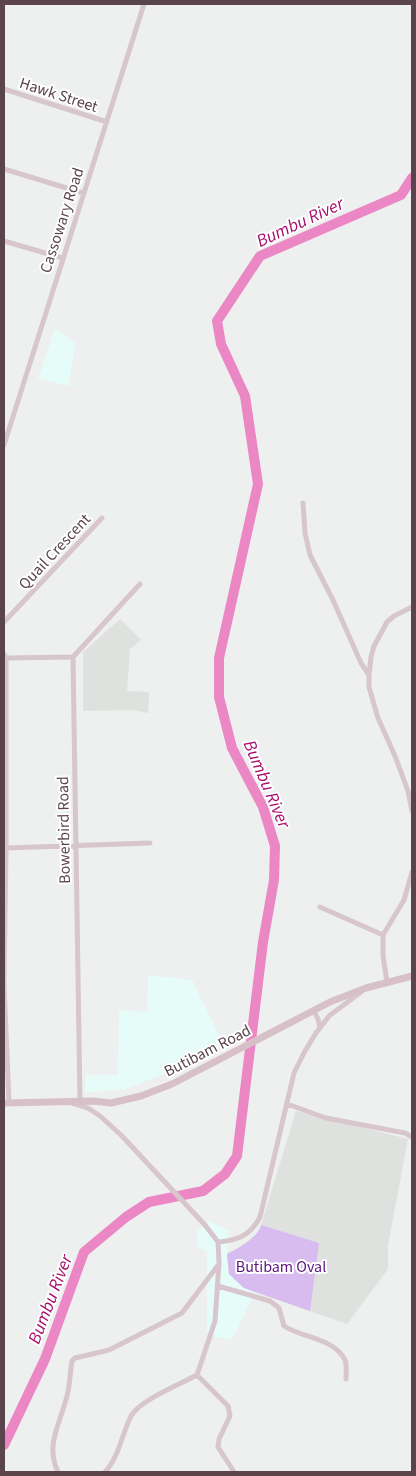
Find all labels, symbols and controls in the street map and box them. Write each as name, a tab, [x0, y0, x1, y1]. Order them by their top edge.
street label: Hawk Street	[17, 72, 101, 118]
street label: Cassowary Road	[35, 165, 89, 276]
water label: Bumbu River	[252, 191, 349, 254]
street label: Quail Crescent	[14, 508, 96, 595]
water label: Bumbu River	[237, 736, 297, 833]
street label: Bowerbird Road	[52, 776, 76, 884]
street label: Butibam Road	[160, 1020, 255, 1082]
water label: Bumbu River	[22, 1250, 79, 1347]
park label: Butibam Oval	[236, 1256, 326, 1278]

